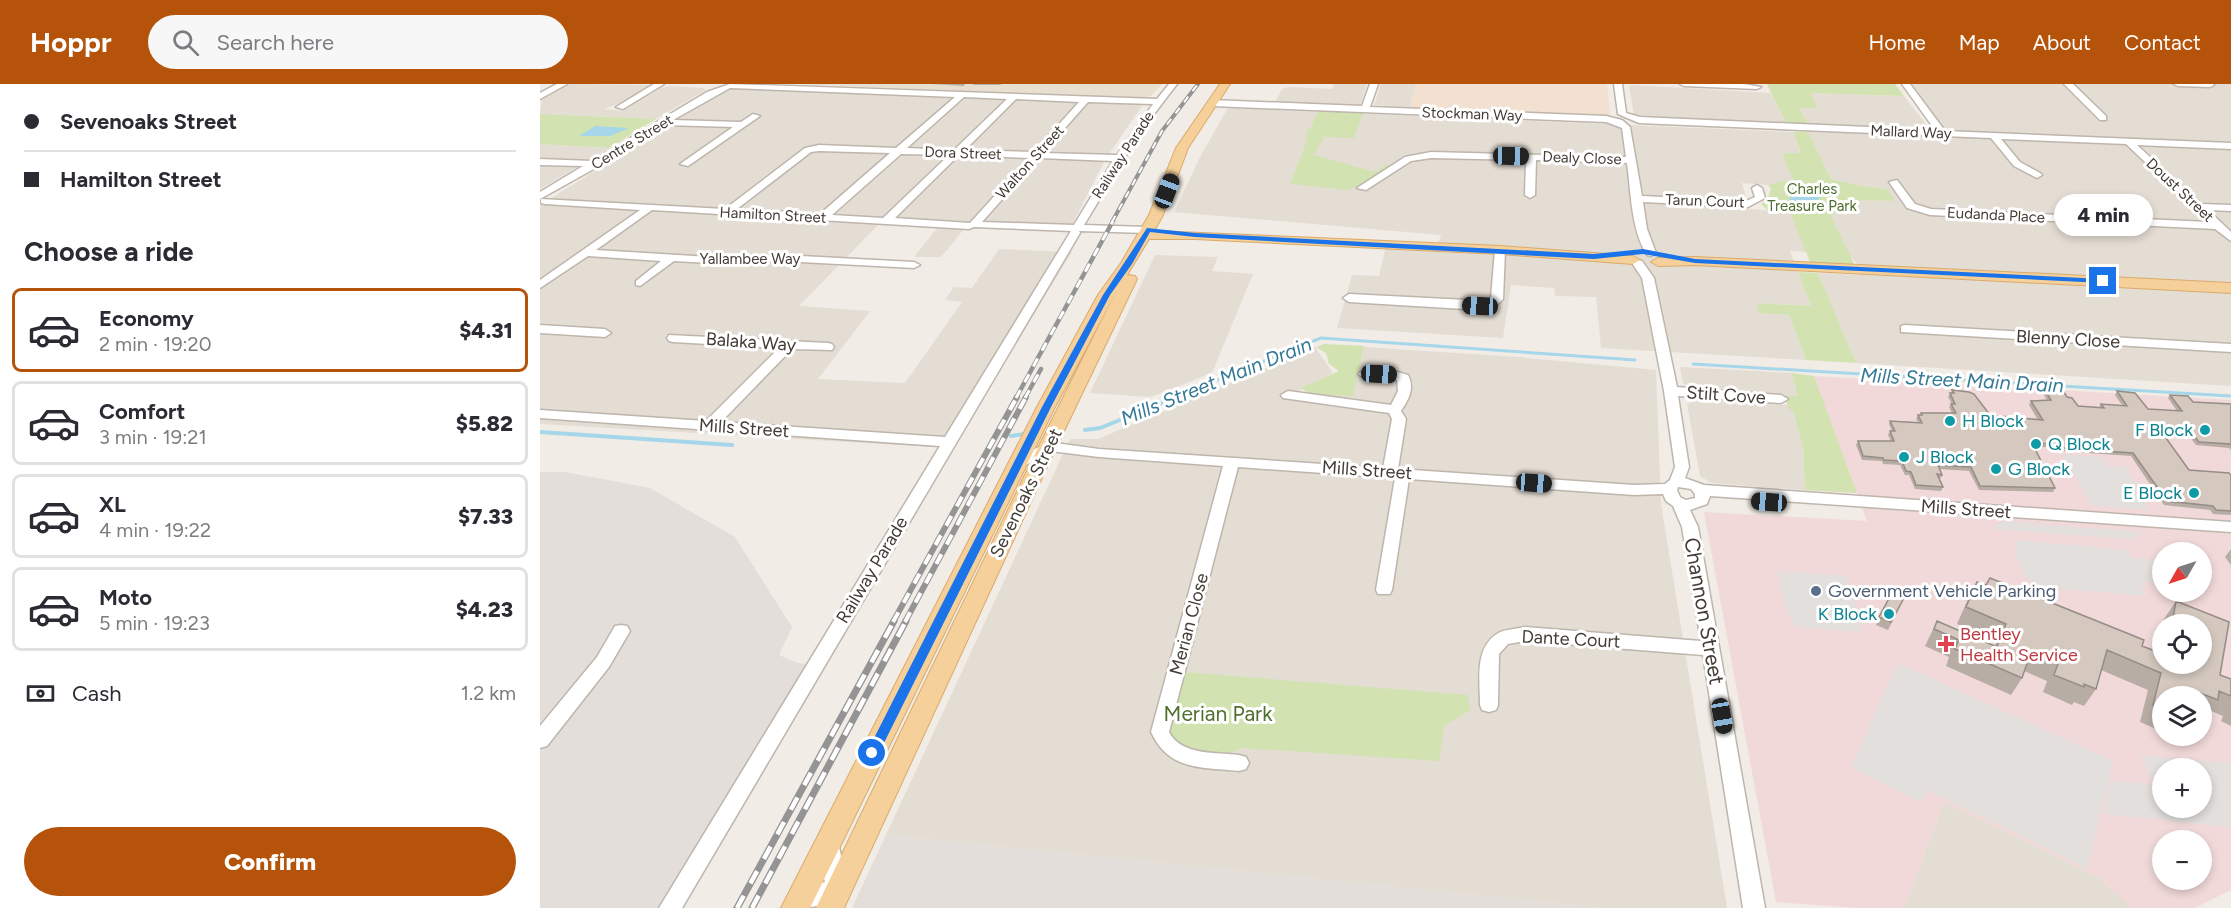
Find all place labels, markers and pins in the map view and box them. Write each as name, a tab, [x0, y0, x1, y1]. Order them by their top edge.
place label: H Block	[1962, 410, 2024, 432]
marker: H Block	[1943, 414, 1957, 428]
place label: F Block	[2135, 419, 2193, 441]
marker: F Block	[2198, 423, 2212, 437]
place label: Q Block	[2048, 433, 2111, 455]
marker: Q Block	[2029, 437, 2043, 451]
place label: J Block	[1916, 446, 1974, 468]
marker: J Block	[1897, 450, 1911, 464]
place label: G Block	[2008, 458, 2070, 480]
marker: G Block	[1989, 462, 2003, 476]
place label: E Block	[2123, 482, 2182, 504]
marker: E Block	[2187, 486, 2201, 500]
place label: Government Vehicle Parking	[1828, 580, 2056, 602]
marker: Government Vehicle Parking	[1809, 584, 1823, 598]
place label: K Block	[1818, 603, 1877, 625]
marker: K Block	[1882, 607, 1896, 621]
place label: Bentley Health Service	[1960, 623, 2078, 666]
marker: Bentley Health Service	[1937, 635, 1955, 653]

